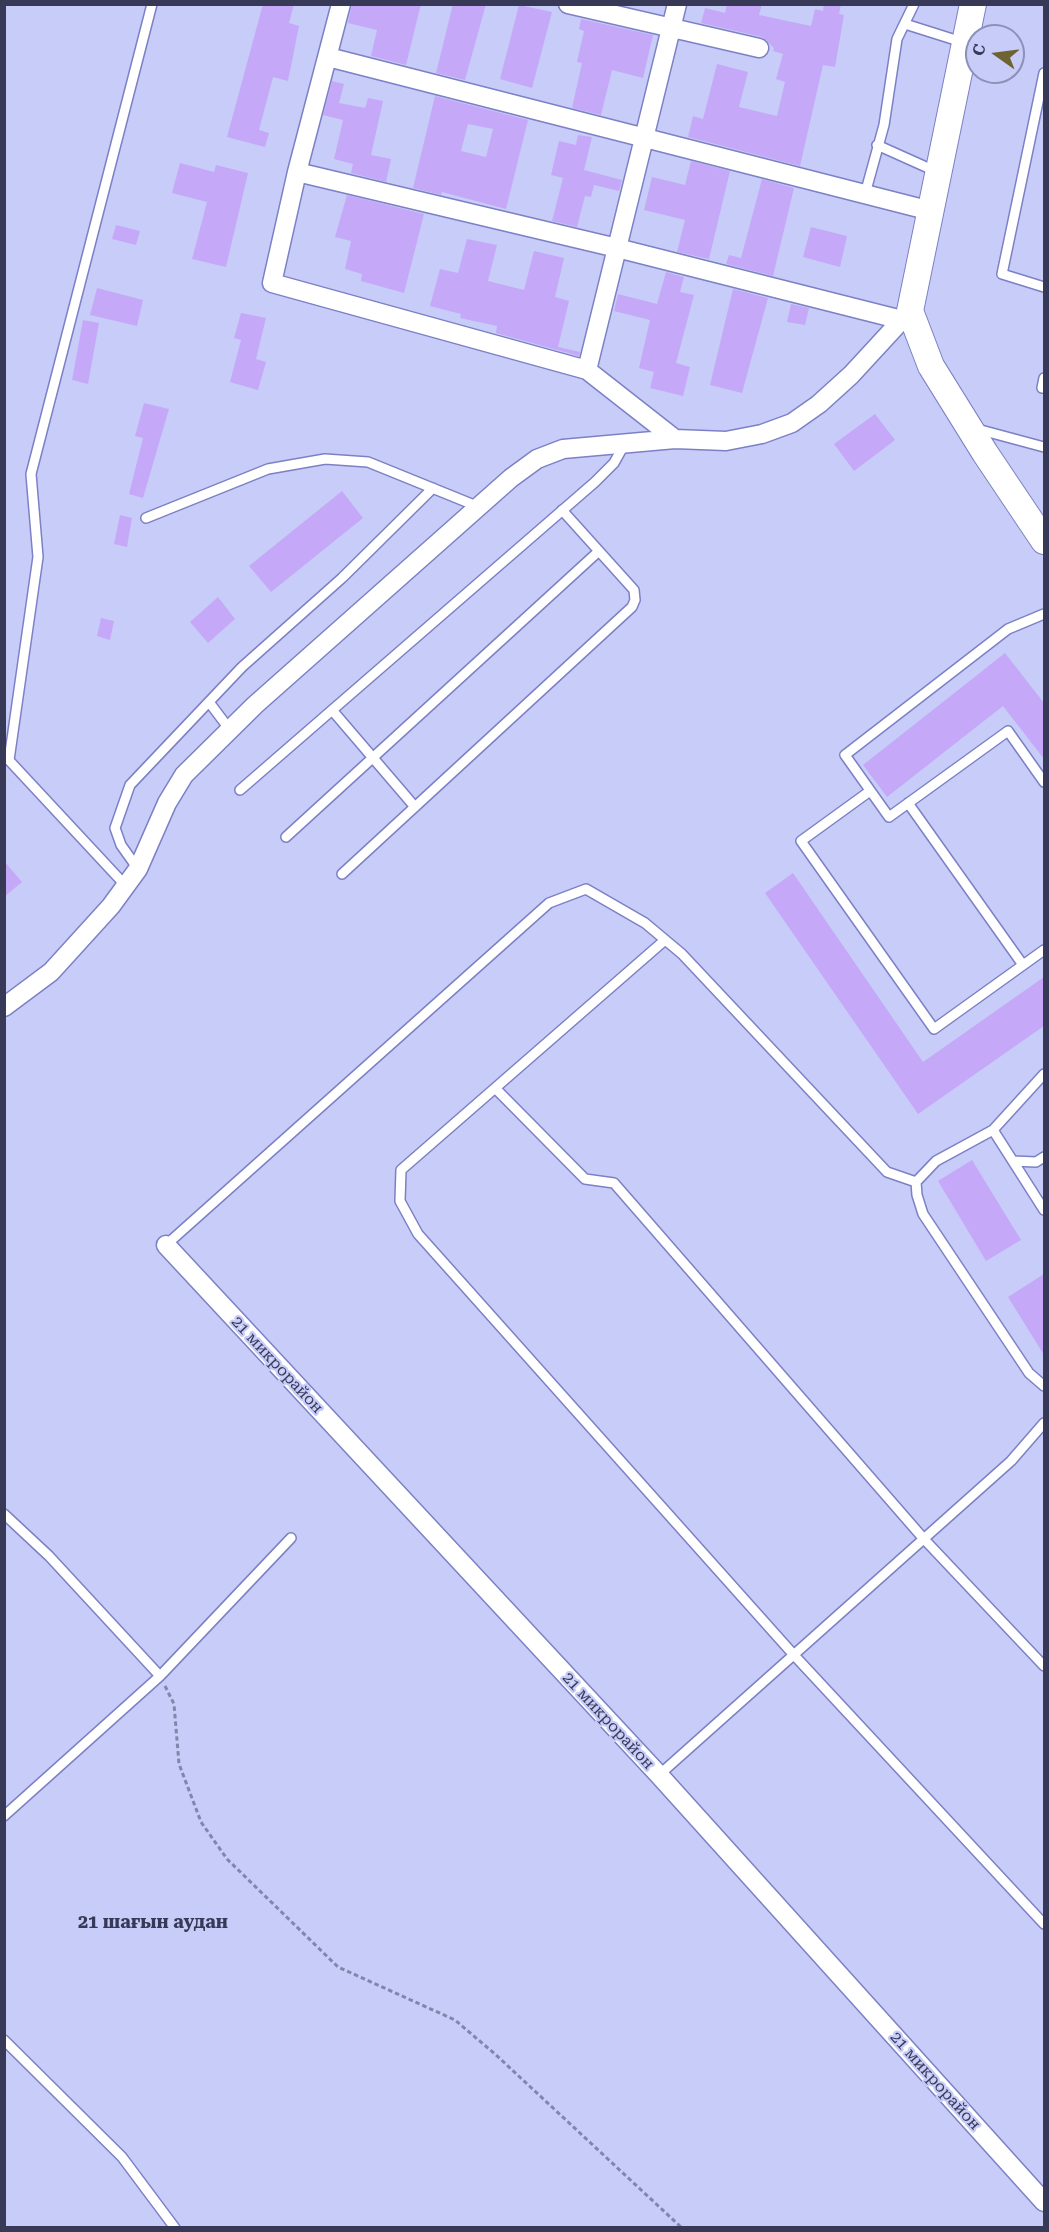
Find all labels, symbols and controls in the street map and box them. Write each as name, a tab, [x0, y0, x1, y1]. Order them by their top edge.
north arrow	[965, 24, 1025, 84]
text: С	[968, 42, 990, 58]
street label: 21 микрорайон	[227, 1312, 327, 1418]
street label: 21 микрорайон	[558, 1668, 658, 1774]
district label: 21 шағын аудан	[78, 1912, 228, 1934]
street label: 21 микрорайон	[886, 2028, 984, 2134]

